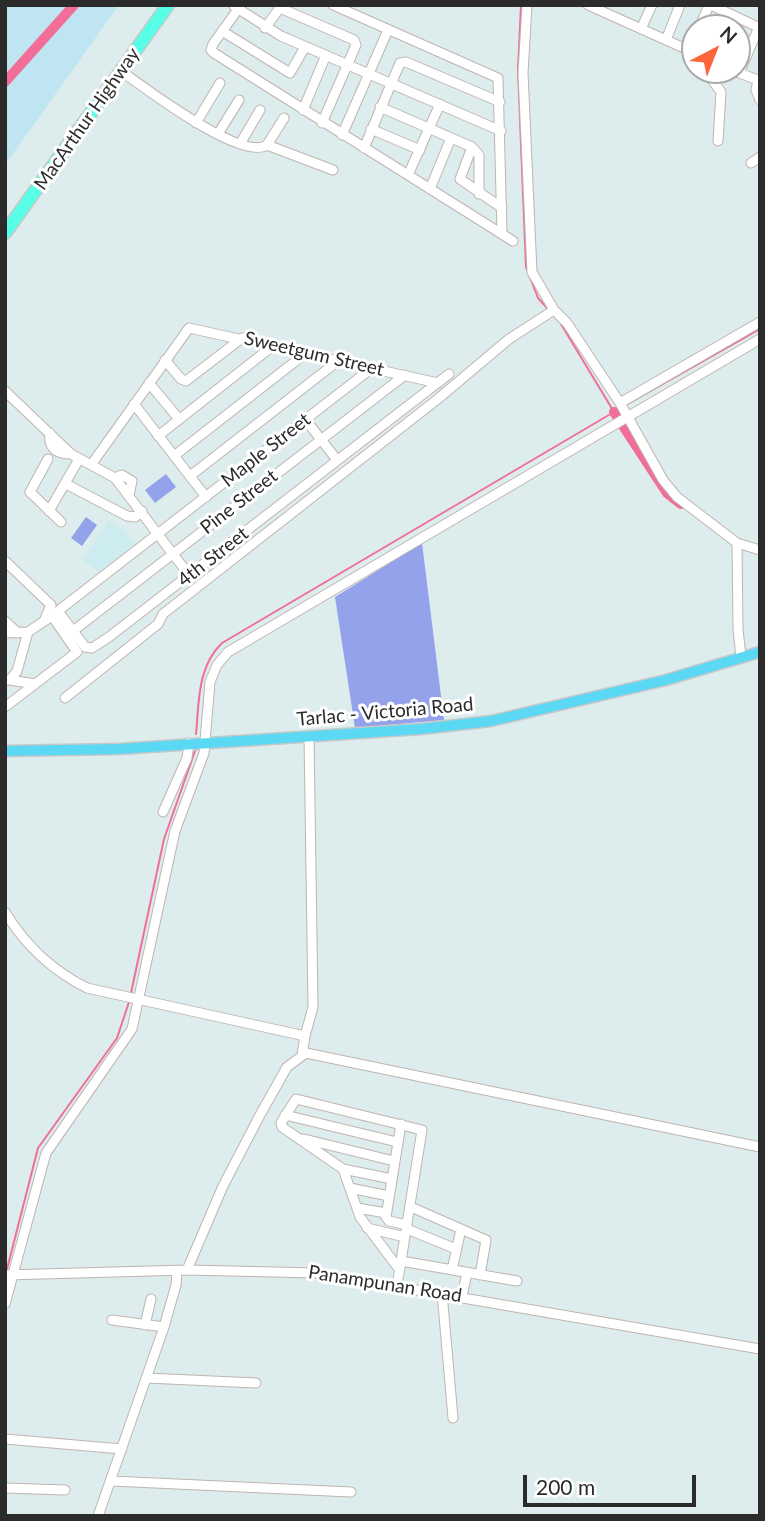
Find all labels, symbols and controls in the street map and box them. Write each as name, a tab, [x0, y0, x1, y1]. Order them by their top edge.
north arrow	[681, 14, 751, 84]
text: N	[716, 21, 742, 48]
street label: MacArthur Highway	[29, 43, 145, 195]
street label: Sweetgum Street	[242, 327, 386, 381]
street label: Maple Street	[217, 408, 315, 492]
street label: Pine Street	[196, 465, 282, 539]
street label: 4th Street	[173, 522, 253, 592]
street label: Tarlac - Victoria Road	[296, 693, 474, 731]
street label: Panampunan Road	[307, 1261, 463, 1307]
scale bar	[527, 1462, 700, 1506]
text: 200 m	[536, 1474, 595, 1499]

